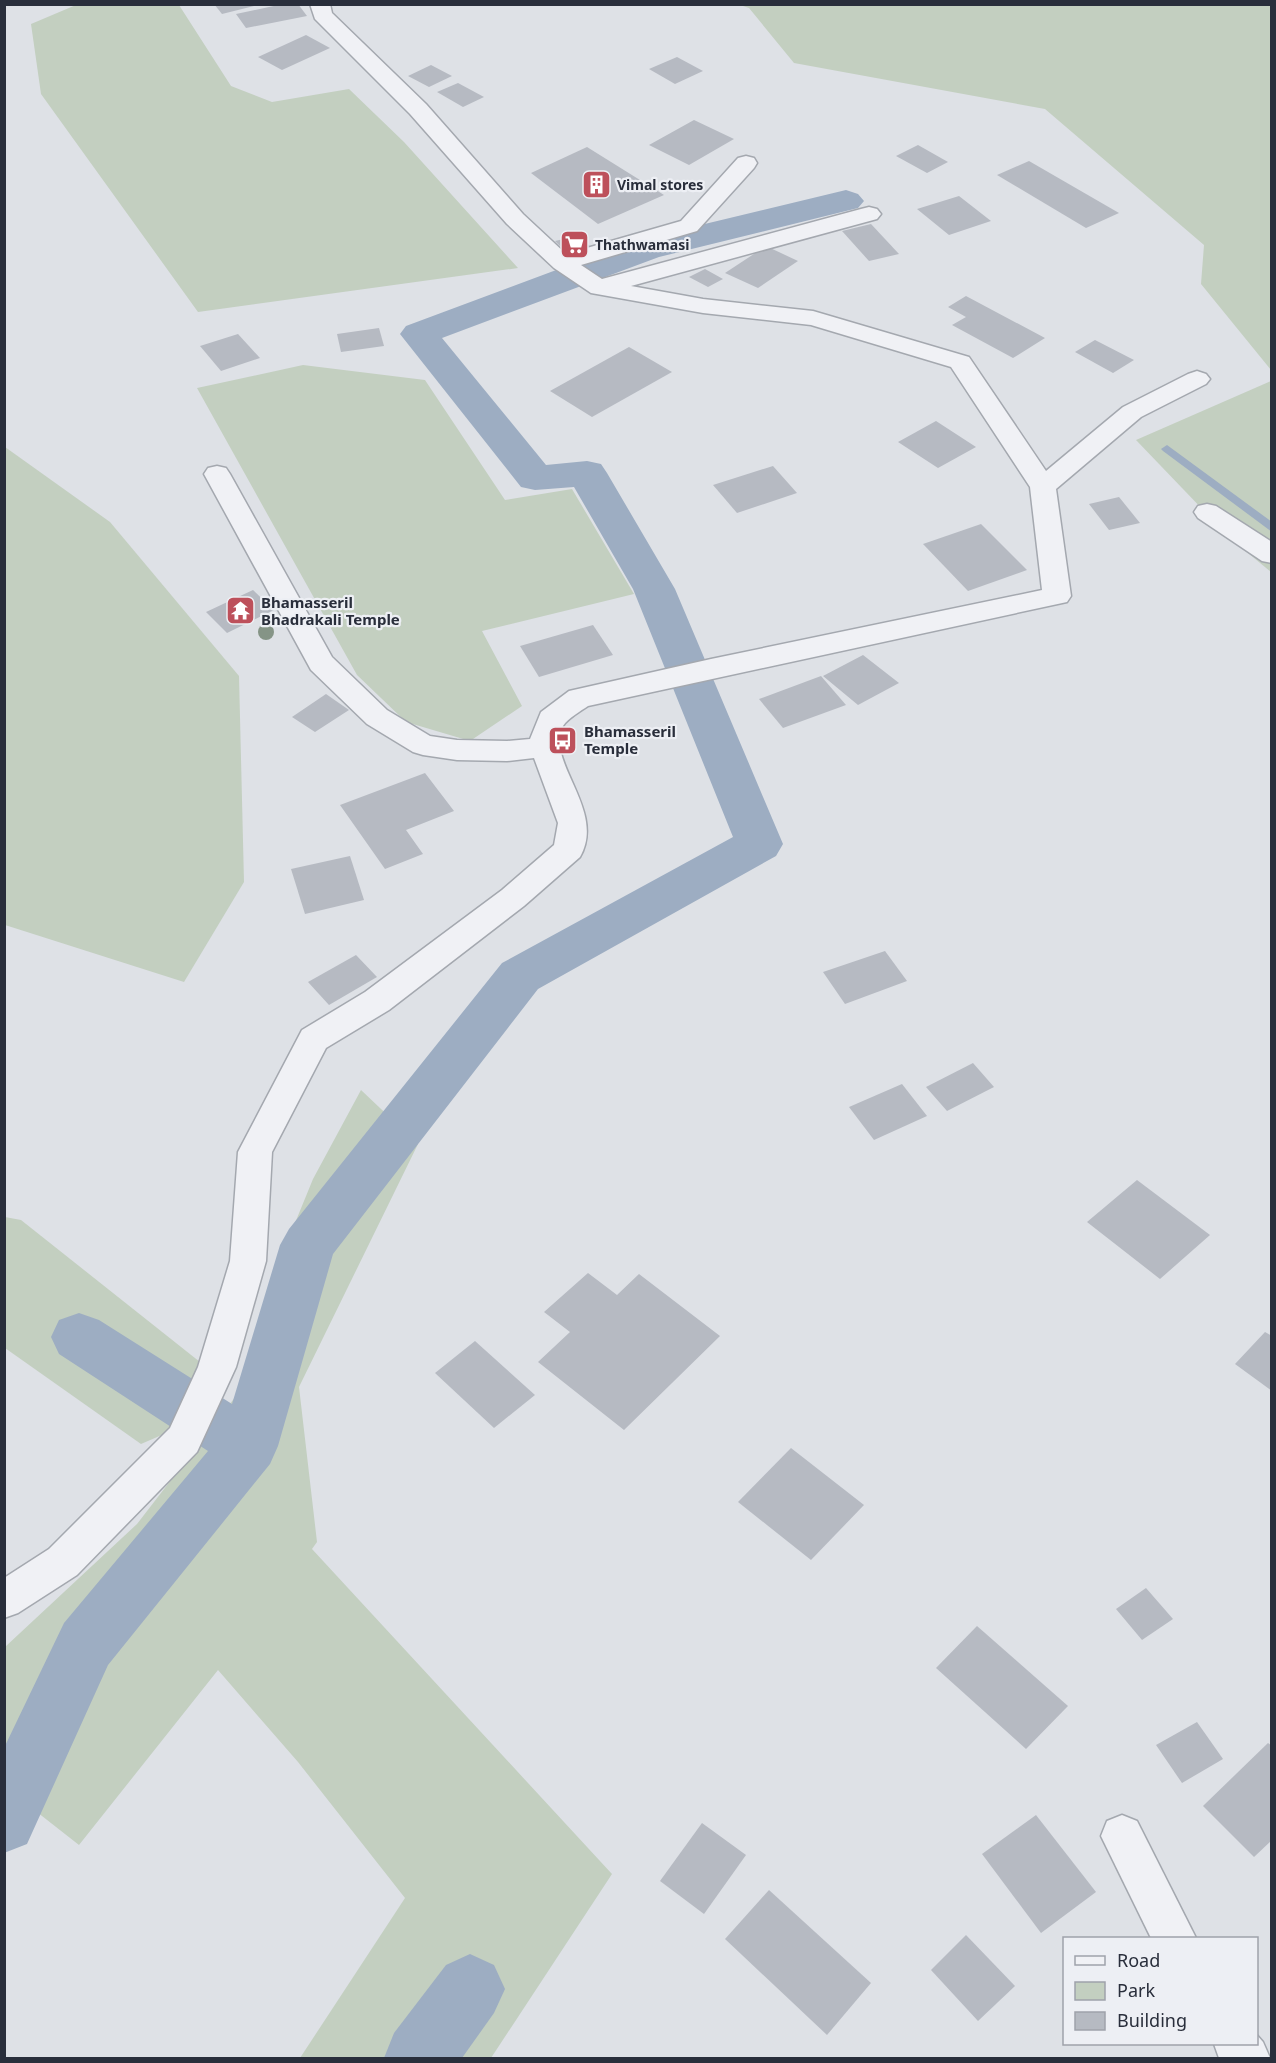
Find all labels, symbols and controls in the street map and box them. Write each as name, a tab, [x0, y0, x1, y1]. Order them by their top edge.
building icon: Vimal stores	[580, 168, 612, 200]
place label: Vimal stores	[617, 175, 703, 194]
supermarket icon: Thathwamasi	[558, 228, 590, 260]
place label: Thathwamasi	[595, 235, 689, 254]
place label: Bhamasseril Bhadrakali Temple	[261, 592, 400, 629]
temple icon: Bhamasseril Bhadrakali Temple	[224, 595, 256, 627]
place label: Bhamasseril Temple	[584, 721, 676, 758]
bus stop icon: Bhamasseril Temple	[547, 724, 579, 756]
legend	[1063, 1937, 1258, 2045]
text: Road	[1117, 1948, 1160, 1972]
text: Park	[1117, 1978, 1155, 2002]
text: Building	[1117, 2008, 1187, 2032]

